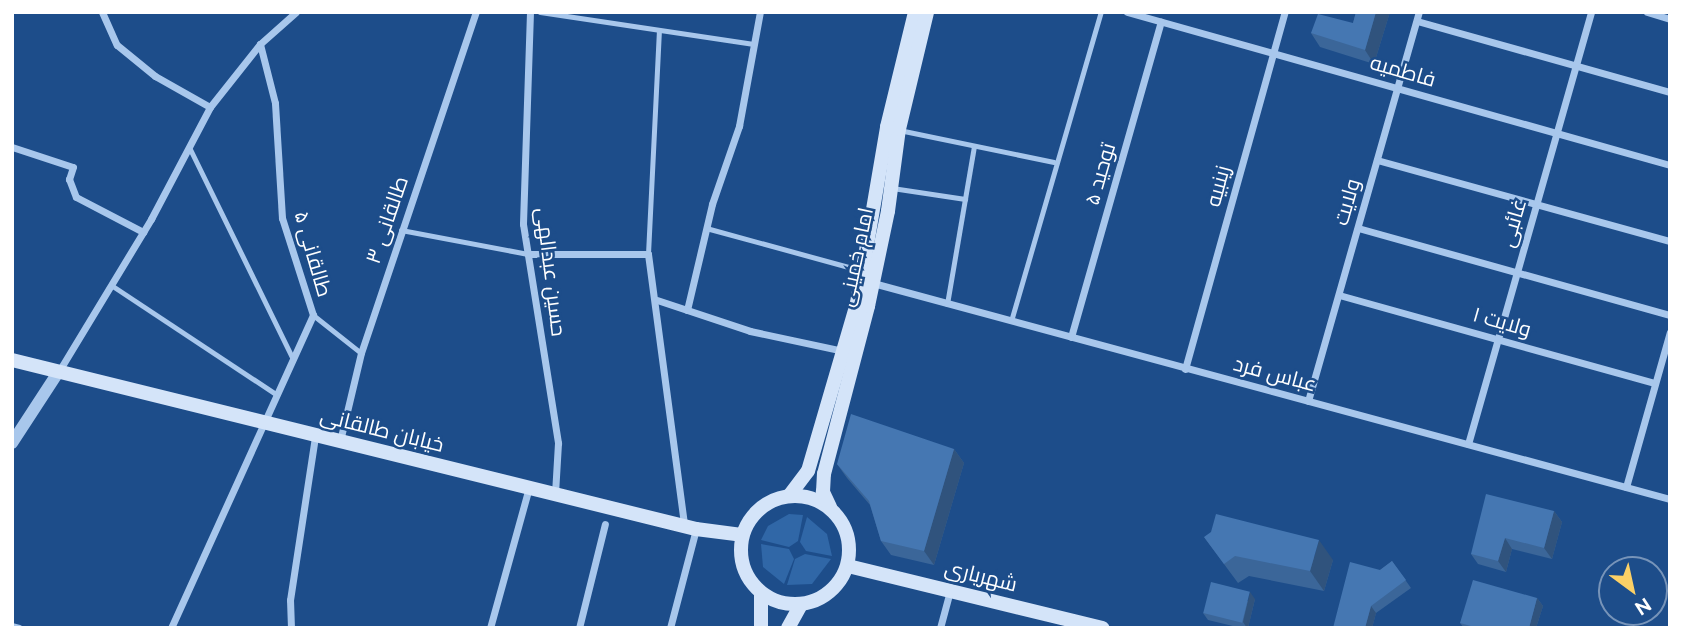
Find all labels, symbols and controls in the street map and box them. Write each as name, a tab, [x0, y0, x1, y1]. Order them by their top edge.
street label: فاطمیه	[1367, 50, 1439, 92]
street label: توحید ۵	[1079, 140, 1121, 208]
street label: زینبیه	[1200, 163, 1236, 209]
street label: طالقانی ۳	[360, 173, 414, 267]
street label: ولایت	[1328, 176, 1366, 228]
street label: غائبی	[1494, 196, 1532, 250]
street label: امام خمینی	[833, 205, 879, 309]
street label: حسین عبدالهی	[531, 206, 571, 338]
street label: طالقانی ۵	[289, 208, 337, 300]
street label: ولایت ۱	[1470, 302, 1534, 342]
street label: عباس فرد	[1231, 351, 1319, 397]
street label: خیابان طالقانی	[318, 402, 446, 458]
street label: شهریاری	[942, 555, 1020, 597]
north arrow	[1598, 556, 1668, 626]
text: N	[1631, 594, 1655, 620]

